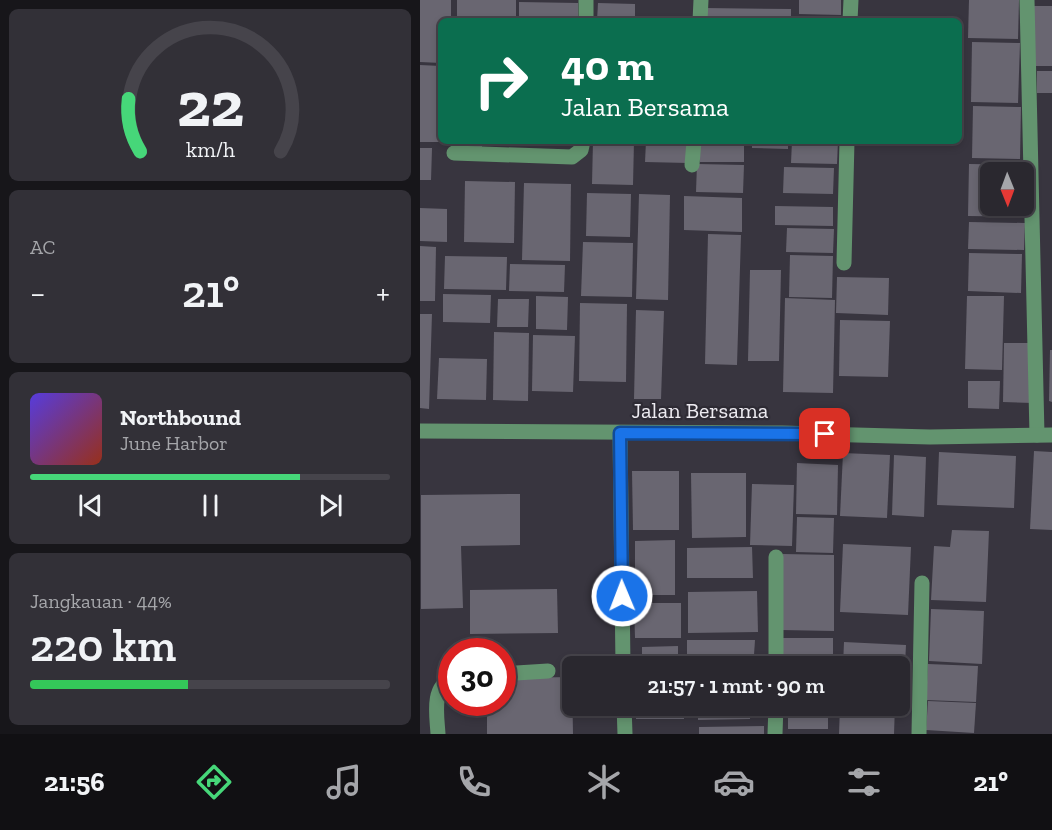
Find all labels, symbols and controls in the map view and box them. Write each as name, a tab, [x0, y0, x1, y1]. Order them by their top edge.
text: 40 m	[561, 40, 654, 91]
icon: right	[462, 42, 540, 120]
text: 22	[176, 67, 244, 142]
text: Jalan Bersama	[561, 91, 729, 123]
text: km/h	[186, 138, 234, 163]
north arrow	[980, 162, 1034, 216]
map controls	[980, 162, 1034, 216]
text: AC	[30, 235, 55, 259]
text: 21°	[182, 265, 240, 319]
text: −	[30, 273, 45, 312]
text: +	[376, 273, 390, 312]
street label: Jalan Bersama	[632, 397, 769, 424]
text: Northbound	[120, 404, 241, 431]
pin	[799, 408, 850, 459]
icon: arrive	[808, 417, 841, 450]
text: June Harbor	[120, 431, 228, 455]
icon: previous	[74, 489, 107, 522]
icon: pause	[194, 489, 227, 522]
icon: next	[314, 489, 347, 522]
position arrow	[590, 564, 654, 628]
text: Jangkauan · 44%	[30, 589, 172, 613]
text: 220 km	[30, 619, 176, 673]
speed limit sign: 30	[438, 638, 516, 716]
text: 21:57 · 1 mnt · 90 m	[647, 672, 825, 699]
icon: directions	[193, 761, 235, 803]
icon: music	[323, 761, 365, 803]
icon: phone	[453, 761, 495, 803]
icon: climate	[583, 761, 625, 803]
icon: car	[713, 761, 755, 803]
icon: filters	[843, 761, 885, 803]
text: 21:56	[44, 766, 105, 798]
text: 21°	[973, 766, 1008, 798]

